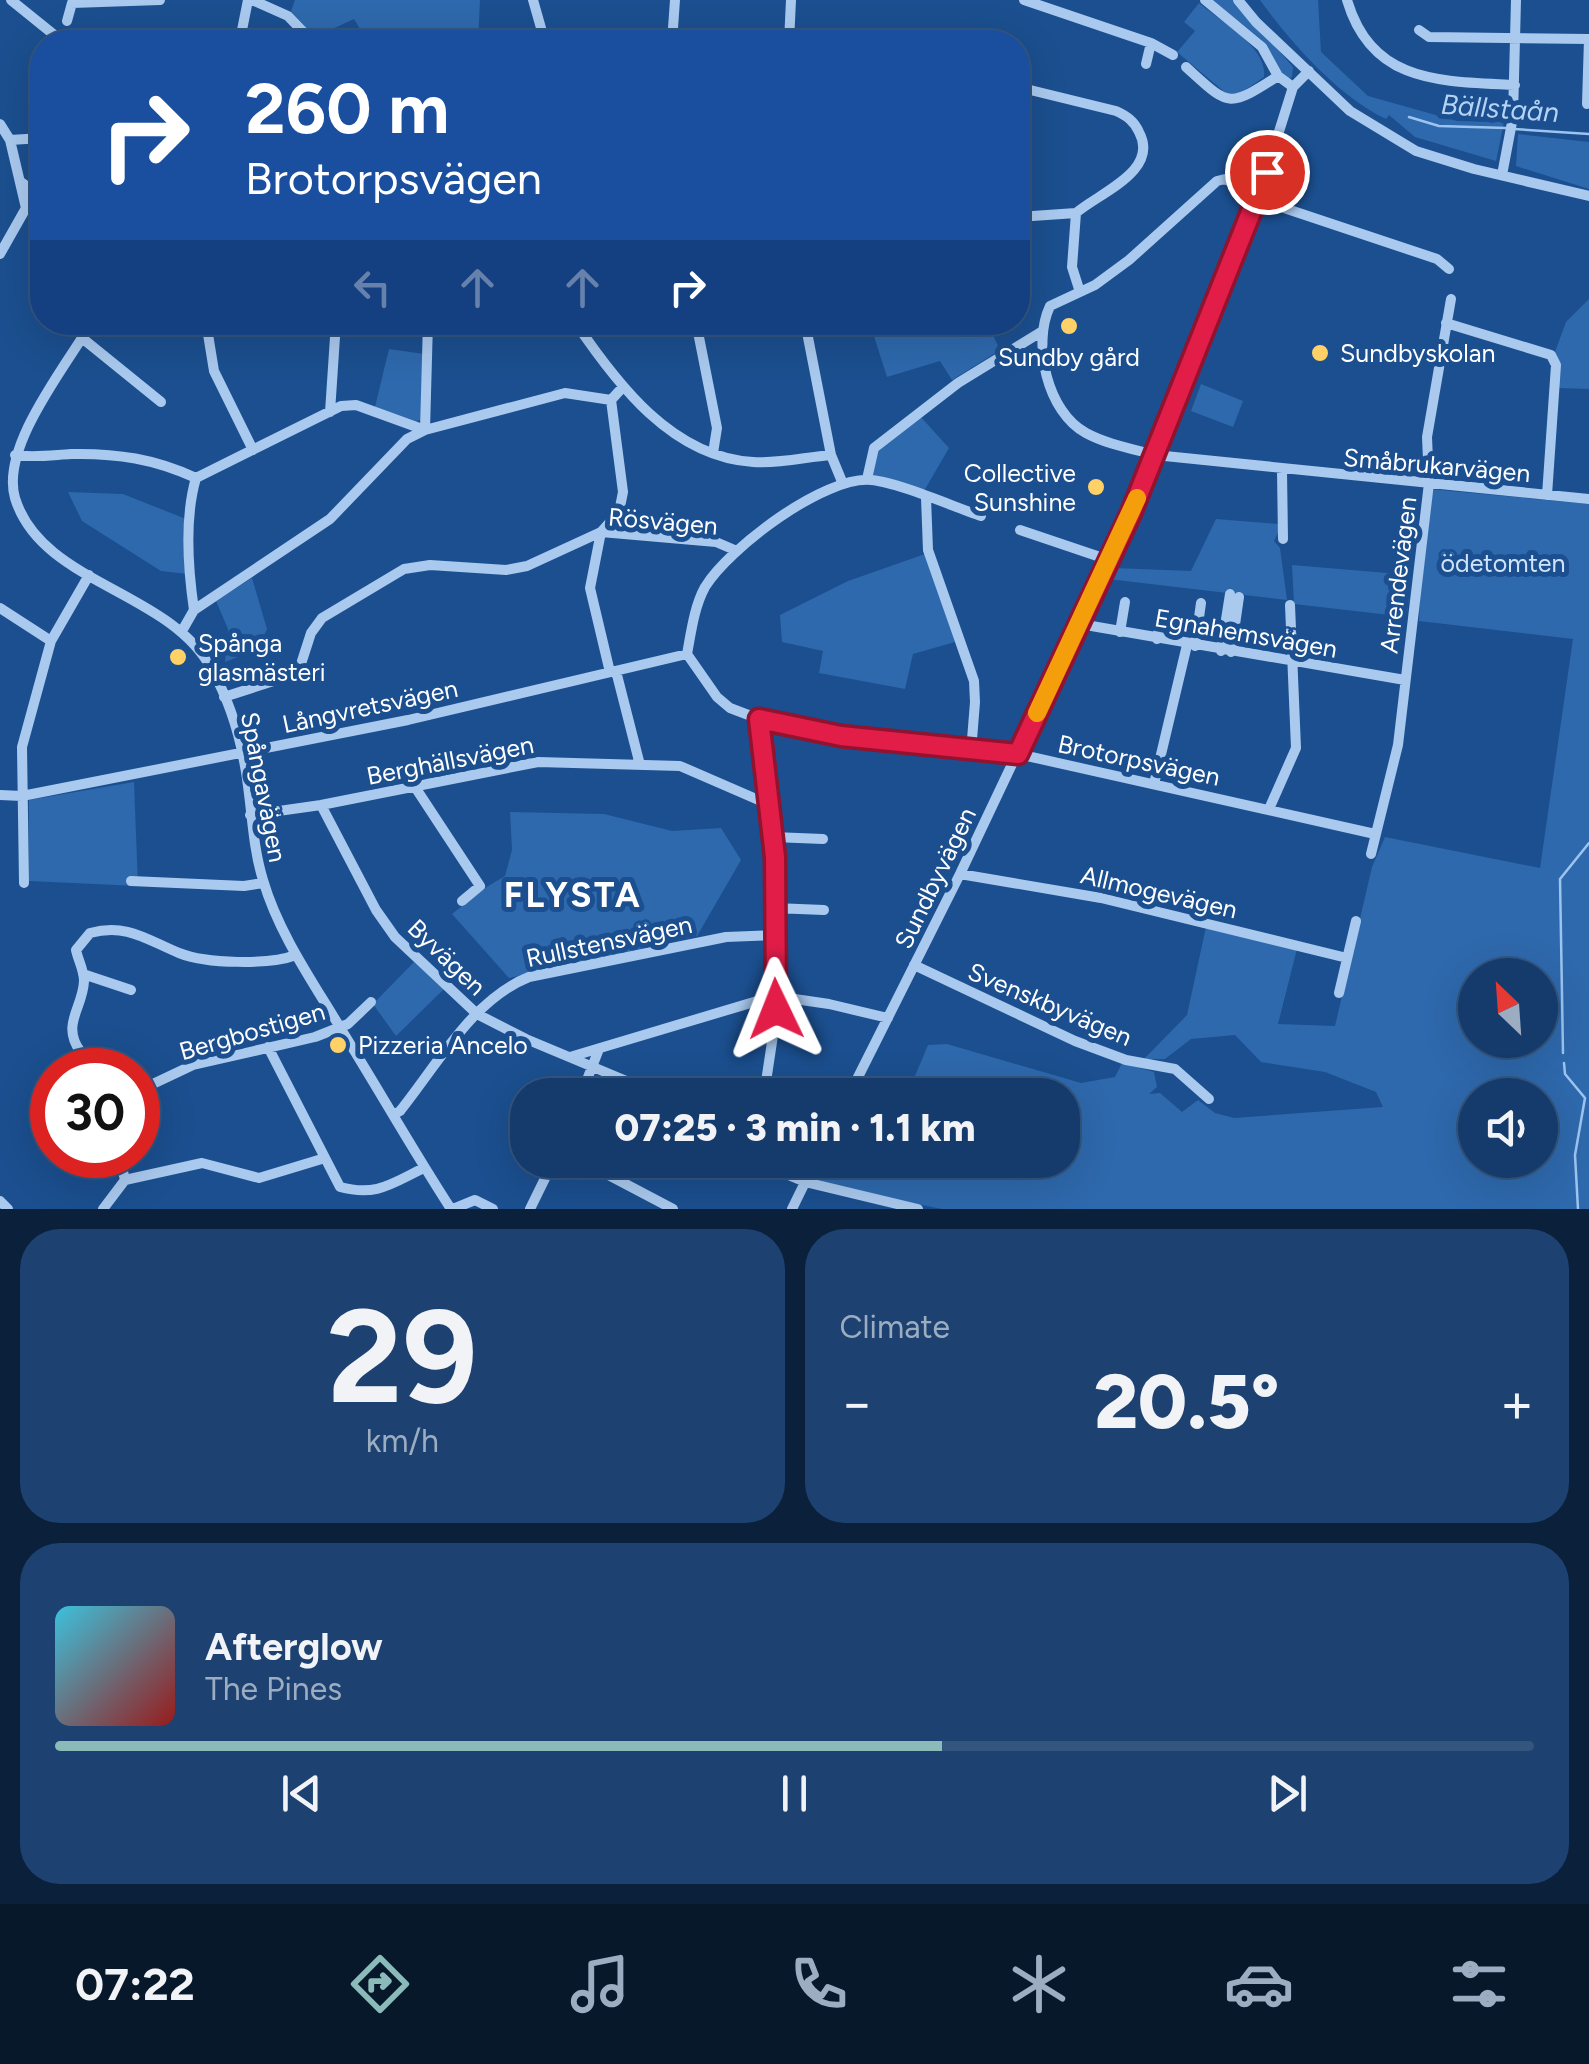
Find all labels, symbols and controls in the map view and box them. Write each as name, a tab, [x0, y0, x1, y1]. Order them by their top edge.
text: 260 m	[245, 66, 449, 151]
icon: right	[80, 70, 210, 200]
water label: Bällstaån	[1440, 87, 1560, 129]
pin	[1225, 130, 1310, 215]
icon: arrive	[1240, 145, 1295, 200]
text: Brotorpsvägen	[245, 151, 542, 205]
icon: left	[345, 260, 400, 315]
icon: ahead	[450, 260, 505, 315]
icon: ahead	[555, 260, 610, 315]
icon: right	[660, 260, 715, 315]
marker: Sundby gård	[1058, 315, 1080, 337]
place label: Sundbyskolan	[1340, 338, 1496, 368]
place label: Sundby gård	[998, 342, 1140, 372]
marker: Sundbyskolan	[1309, 342, 1331, 364]
street label: Småbrukarvägen	[1342, 442, 1532, 488]
place label: Collective Sunshine	[964, 458, 1076, 517]
marker: Collective Sunshine	[1085, 476, 1107, 498]
street label: Arrendevägen	[1374, 495, 1422, 655]
street label: Rösvägen	[607, 501, 719, 541]
park label: ödetomten	[1441, 548, 1565, 578]
street label: Egnahemsvägen	[1152, 602, 1340, 664]
place label: Spånga glasmästeri	[198, 628, 326, 687]
marker: Spånga glasmästeri	[167, 646, 189, 668]
street label: Långvretsvägen	[280, 673, 460, 739]
street label: Spångavägen	[235, 710, 293, 864]
street label: Brotorpsvägen	[1055, 728, 1223, 792]
street label: Berghällsvägen	[364, 729, 536, 791]
street label: Sundbyvägen	[888, 802, 982, 954]
street label: Allmogevägen	[1078, 859, 1240, 925]
district label: FLYSTA	[504, 874, 642, 916]
street label: Rullstensvägen	[523, 909, 695, 973]
street label: Byvägen	[402, 913, 492, 1001]
street label: Svenskbyvägen	[964, 956, 1136, 1052]
position arrow	[724, 957, 828, 1061]
north arrow	[1458, 958, 1558, 1058]
map controls	[1458, 958, 1558, 1178]
street label: Bergbostigen	[176, 996, 328, 1066]
place label: Pizzeria Ancelo	[358, 1030, 528, 1060]
marker: Pizzeria Ancelo	[327, 1034, 349, 1056]
speed limit sign: 30	[30, 1048, 160, 1178]
button: sound	[1458, 1078, 1558, 1178]
text: 07:25 · 3 min · 1.1 km	[615, 1105, 975, 1151]
text: 29	[327, 1279, 478, 1435]
text: Climate	[840, 1308, 950, 1346]
text: 20.5°	[1094, 1357, 1280, 1447]
text: −	[840, 1370, 874, 1436]
text: +	[1500, 1370, 1534, 1436]
text: km/h	[366, 1422, 439, 1460]
text: Afterglow	[205, 1624, 383, 1670]
text: The Pines	[205, 1670, 342, 1708]
icon: previous	[274, 1766, 329, 1821]
icon: pause	[767, 1766, 822, 1821]
icon: next	[1260, 1766, 1315, 1821]
icon: directions	[345, 1949, 415, 2019]
icon: music	[565, 1949, 635, 2019]
icon: phone	[784, 1949, 854, 2019]
icon: climate	[1004, 1949, 1074, 2019]
icon: car	[1224, 1949, 1294, 2019]
icon: filters	[1444, 1949, 1514, 2019]
text: 07:22	[75, 1957, 195, 2011]

